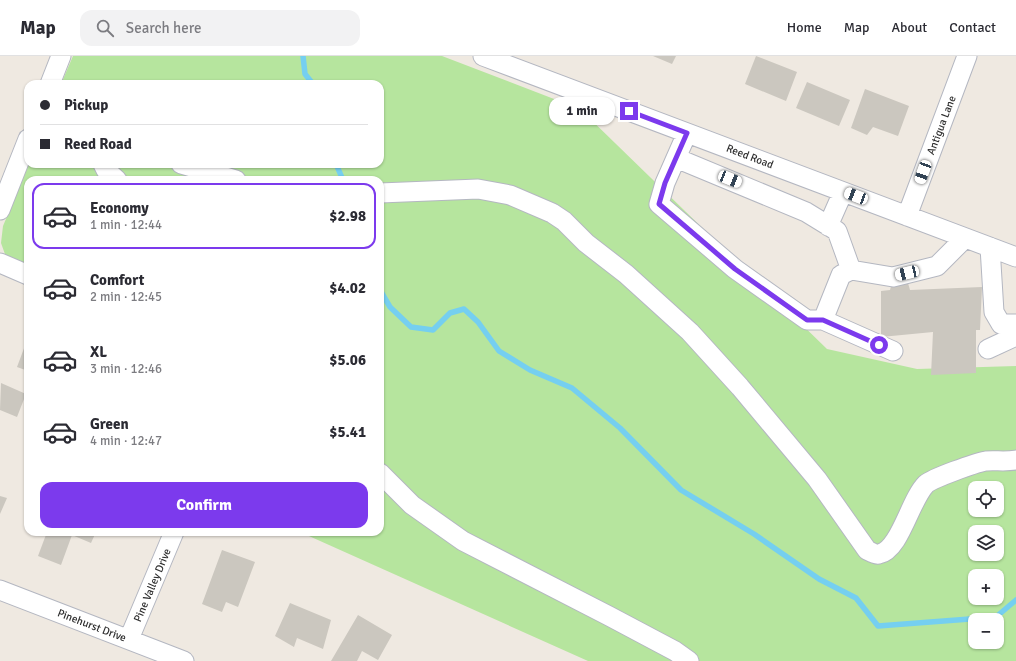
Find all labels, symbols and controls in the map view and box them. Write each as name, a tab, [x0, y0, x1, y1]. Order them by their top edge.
search box	[80, 10, 360, 46]
text: Map	[20, 16, 56, 40]
icon: search	[94, 17, 116, 39]
text: Search here	[126, 19, 201, 37]
text: Home	[787, 19, 822, 36]
text: Map	[844, 19, 869, 36]
text: About	[891, 19, 927, 36]
text: Contact	[949, 19, 996, 36]
street label: Antigua Lane	[924, 94, 959, 157]
text: Pickup	[64, 96, 108, 114]
callout: 1 min	[549, 97, 615, 125]
route end	[620, 102, 638, 120]
text: 1 min	[566, 103, 598, 119]
text: Reed Road	[64, 135, 132, 153]
street label: Reed Road	[724, 142, 775, 171]
car	[913, 159, 933, 185]
car	[717, 169, 743, 189]
car	[843, 186, 869, 206]
icon: car	[42, 198, 78, 234]
text: Economy	[90, 199, 149, 217]
text: $2.98	[329, 207, 366, 225]
text: 1 min · 12:44	[90, 217, 162, 233]
car	[894, 264, 920, 282]
icon: car	[42, 270, 78, 306]
text: Comfort	[90, 271, 144, 289]
text: $4.02	[329, 279, 366, 297]
text: 2 min · 12:45	[90, 289, 162, 305]
route start	[870, 336, 888, 354]
icon: car	[42, 342, 78, 378]
text: XL	[90, 343, 107, 361]
text: $5.06	[329, 351, 366, 369]
text: 3 min · 12:46	[90, 361, 162, 377]
icon: car	[42, 414, 78, 450]
text: Green	[90, 415, 129, 433]
text: $5.41	[329, 423, 366, 441]
text: 4 min · 12:47	[90, 433, 162, 449]
map controls	[968, 481, 1004, 649]
button: locate	[968, 481, 1004, 517]
button: Confirm	[40, 482, 368, 528]
button: layers	[968, 525, 1004, 561]
street label: Pine Valley Drive	[131, 547, 174, 624]
button: +	[968, 569, 1004, 605]
street label: Pinehurst Drive	[56, 606, 128, 645]
button: −	[968, 613, 1004, 649]

